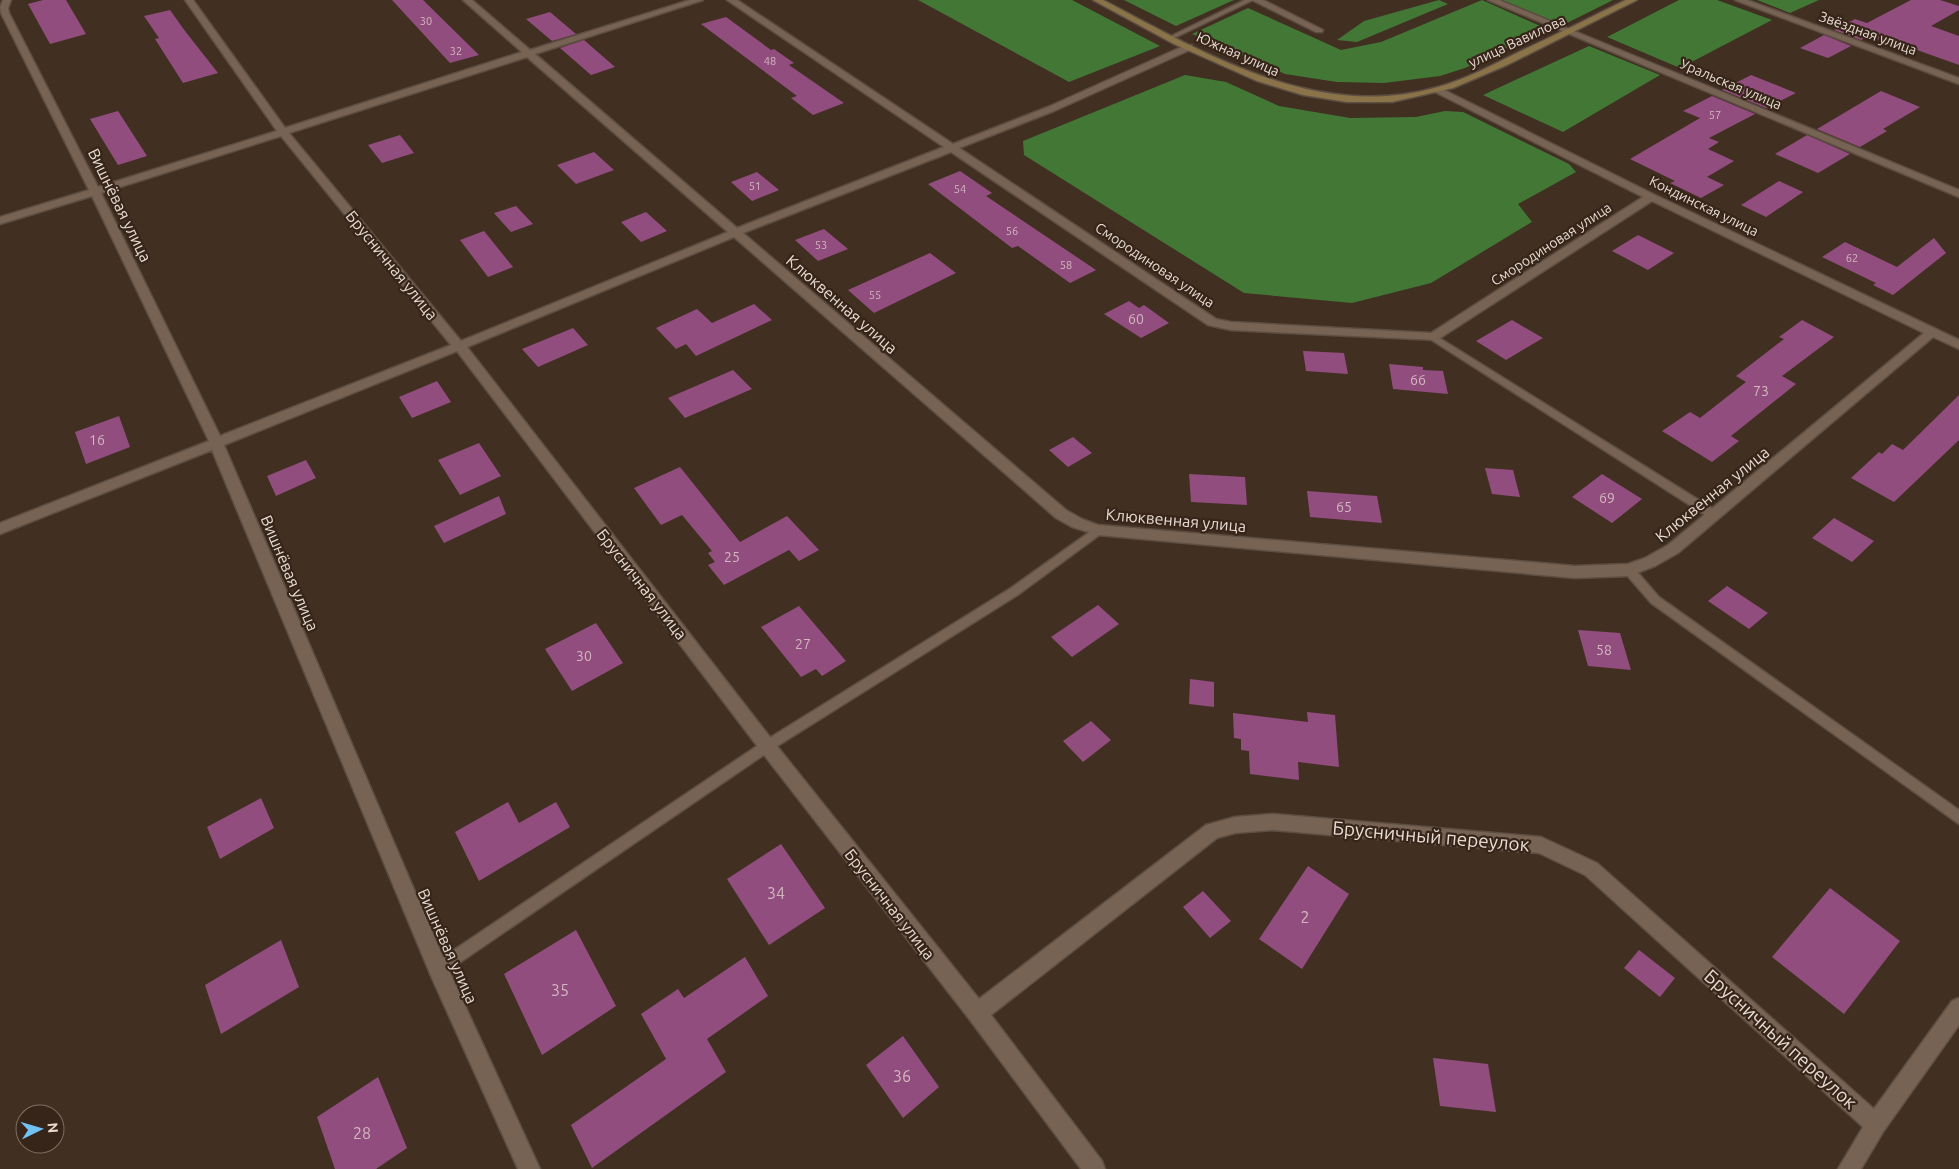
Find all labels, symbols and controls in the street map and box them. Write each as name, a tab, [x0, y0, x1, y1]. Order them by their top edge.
street label: Звёздная улица	[1817, 8, 1919, 58]
street label: улица Вавилова	[1466, 12, 1568, 70]
house number: 30	[420, 15, 432, 27]
street label: Южная улица	[1194, 29, 1282, 79]
house number: 32	[450, 45, 462, 57]
house number: 48	[764, 55, 776, 67]
street label: Уральская улица	[1678, 55, 1784, 113]
house number: 57	[1709, 109, 1721, 121]
street label: Вишнёвая улица	[85, 145, 155, 265]
street label: Кондинская улица	[1647, 173, 1761, 239]
house number: 51	[749, 180, 761, 192]
house number: 54	[954, 183, 966, 195]
street label: Смородиновая улица	[1488, 199, 1614, 289]
street label: Брусничная улица	[342, 207, 442, 323]
street label: Смородиновая улица	[1092, 219, 1218, 311]
house number: 56	[1006, 225, 1018, 237]
house number: 53	[815, 239, 827, 251]
street label: Клюквенная улица	[783, 251, 901, 357]
house number: 62	[1846, 252, 1858, 264]
house number: 58	[1060, 259, 1072, 271]
house number: 55	[869, 289, 881, 301]
house number: 60	[1128, 311, 1144, 327]
house number: 66	[1410, 372, 1426, 388]
house number: 73	[1753, 383, 1769, 399]
house number: 16	[89, 432, 105, 448]
street label: Клюквенная улица	[1652, 443, 1772, 545]
house number: 69	[1599, 490, 1615, 506]
house number: 65	[1336, 499, 1352, 515]
street label: Клюквенная улица	[1105, 505, 1247, 535]
street label: Вишнёвая улица	[258, 512, 322, 634]
street label: Брусничная улица	[593, 525, 691, 643]
house number: 25	[724, 549, 740, 565]
house number: 27	[795, 636, 811, 652]
house number: 58	[1596, 642, 1612, 658]
house number: 30	[576, 648, 592, 664]
street label: Брусничный переулок	[1332, 816, 1531, 856]
street label: Брусничная улица	[841, 845, 939, 963]
house number: 34	[767, 884, 785, 902]
street label: Вишнёвая улица	[415, 886, 481, 1006]
house number: 2	[1300, 908, 1310, 926]
street label: Брусничный переулок	[1700, 965, 1862, 1113]
house number: 35	[551, 981, 569, 999]
house number: 36	[893, 1067, 911, 1085]
north arrow	[15, 1104, 65, 1154]
text: N	[45, 1122, 61, 1134]
house number: 28	[353, 1124, 371, 1142]

